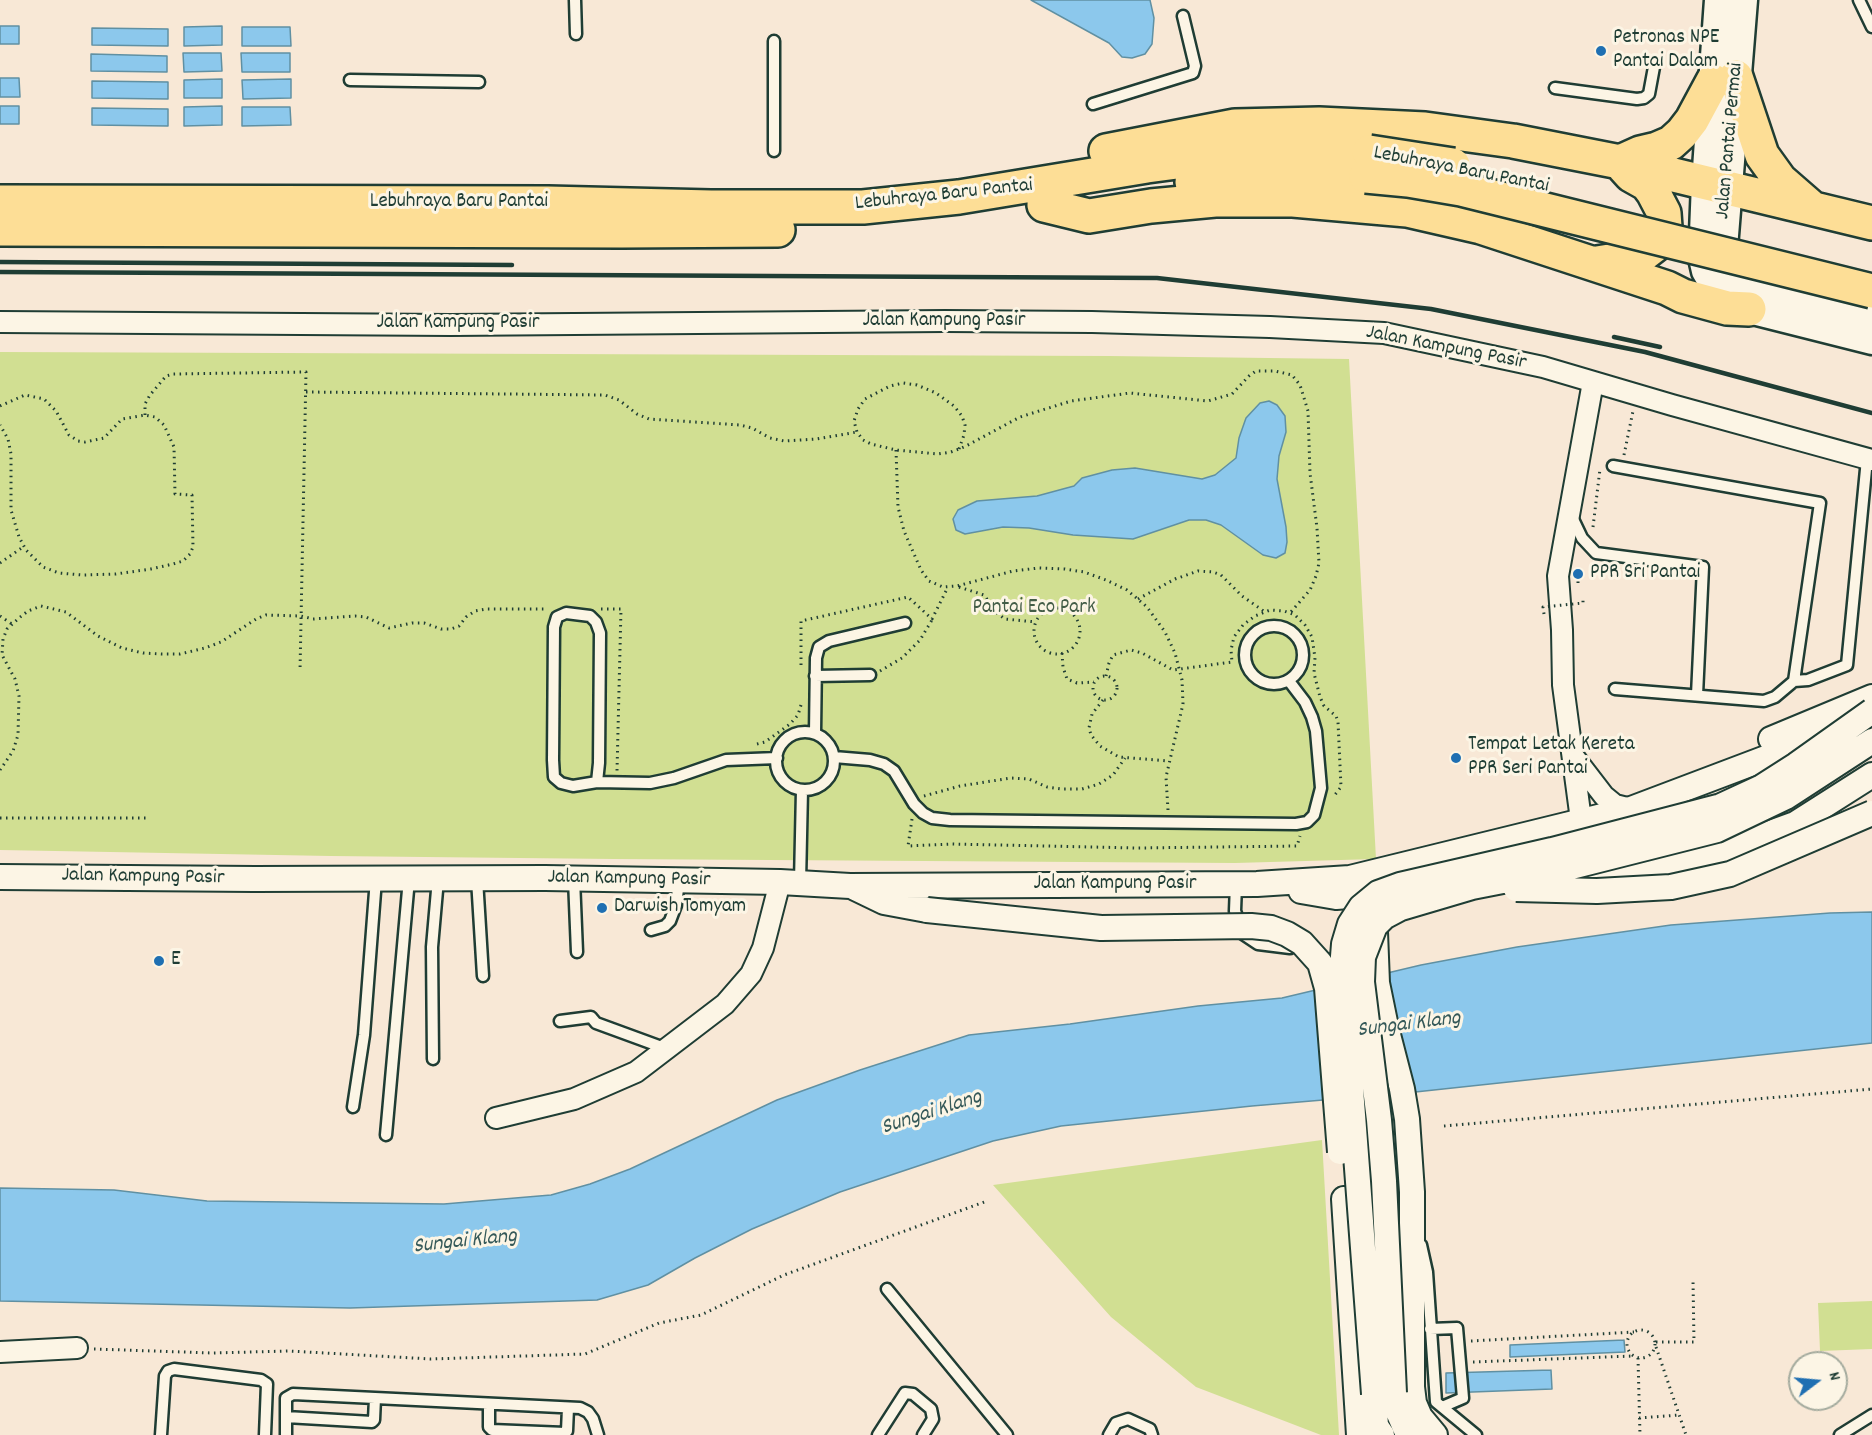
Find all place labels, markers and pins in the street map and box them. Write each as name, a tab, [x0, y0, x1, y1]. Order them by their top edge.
place label: Petronas NPE Pantai Dalam	[1613, 26, 1719, 76]
marker: Petronas NPE Pantai Dalam	[1594, 44, 1608, 58]
place label: PPR Sri Pantai	[1590, 561, 1700, 587]
marker: PPR Sri Pantai	[1571, 567, 1585, 581]
place label: Tempat Letak Kereta PPR Seri Pantai	[1468, 733, 1635, 783]
marker: Tempat Letak Kereta PPR Seri Pantai	[1449, 751, 1463, 765]
place label: Darwish Tomyam	[614, 895, 746, 921]
marker: Darwish Tomyam	[595, 901, 609, 915]
place label: E	[171, 948, 181, 974]
marker: E	[152, 954, 166, 968]

